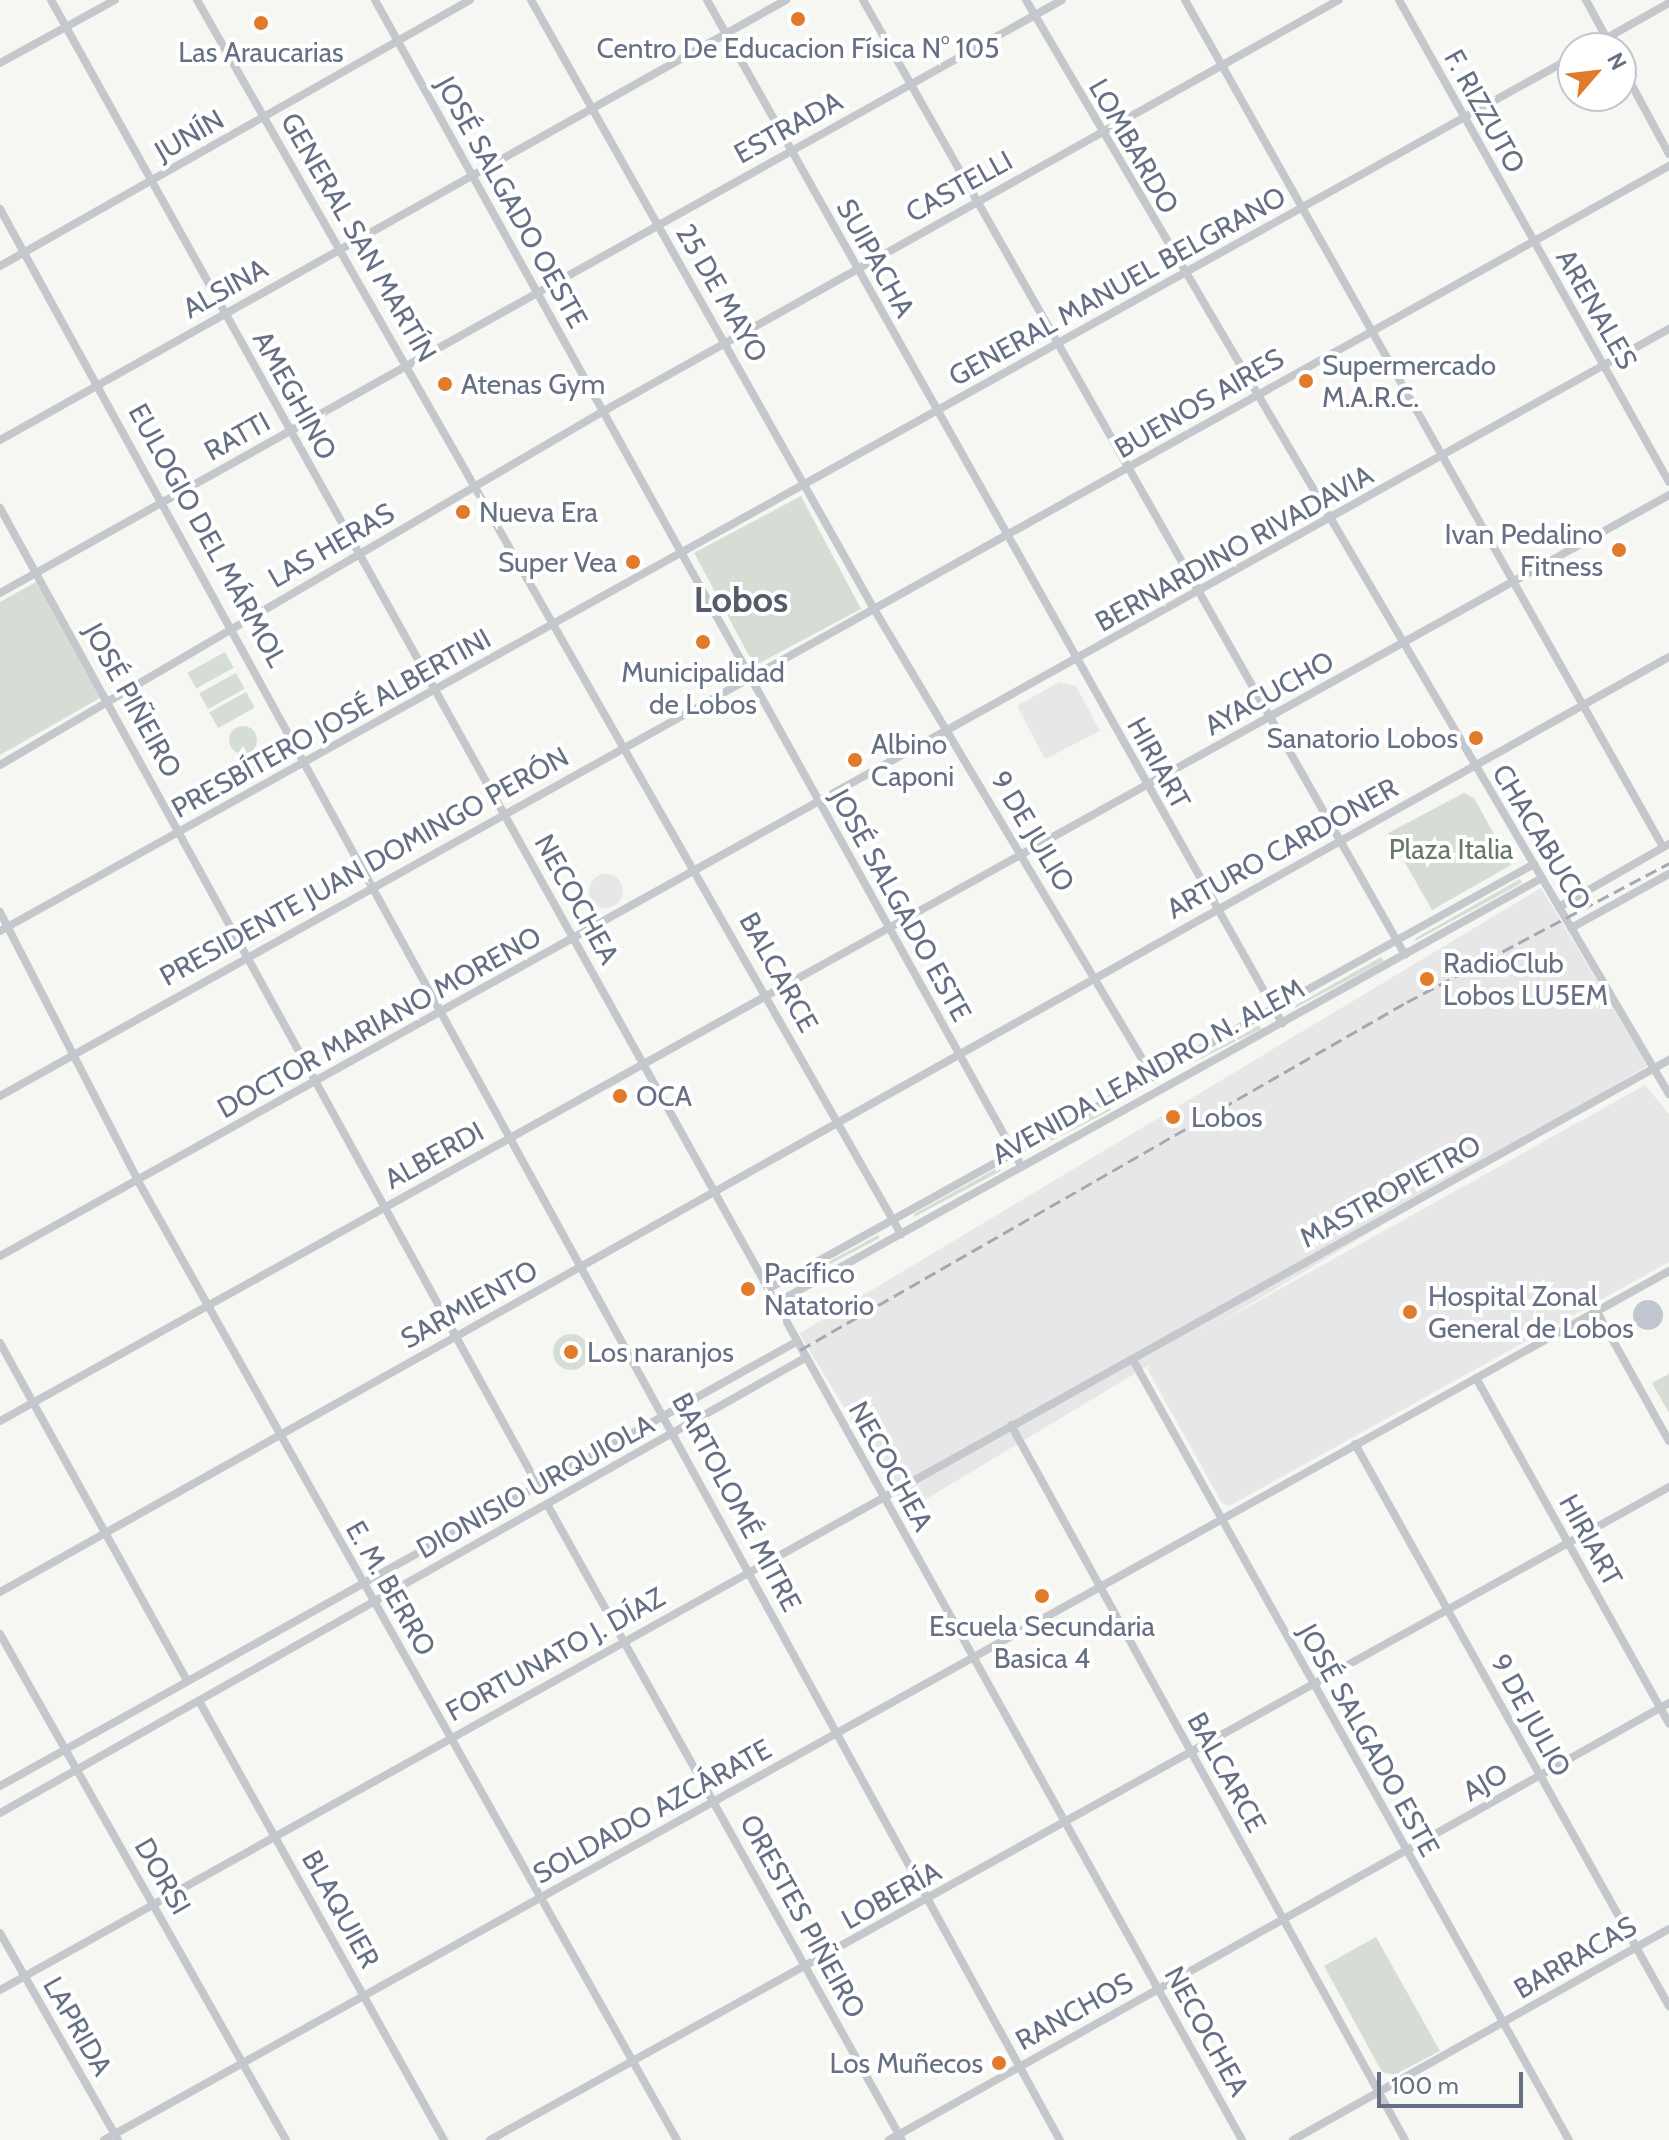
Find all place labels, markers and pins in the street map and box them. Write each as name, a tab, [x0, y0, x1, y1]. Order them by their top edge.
marker: Centro De Educacion Física N° 105	[789, 10, 807, 28]
marker: Las Araucarias	[252, 14, 270, 32]
place label: Centro De Educacion Física N° 105	[597, 31, 999, 65]
place label: Las Araucarias	[178, 35, 344, 69]
place label: Supermercado M.A.R.C.	[1322, 348, 1496, 414]
place label: Atenas Gym	[461, 367, 605, 401]
marker: Supermercado M.A.R.C.	[1297, 372, 1315, 390]
marker: Atenas Gym	[436, 375, 454, 393]
place label: Nueva Era	[479, 495, 598, 529]
marker: Nueva Era	[454, 503, 472, 521]
place label: Ivan Pedalino Fitness	[1445, 517, 1603, 583]
marker: Ivan Pedalino Fitness	[1610, 541, 1628, 559]
place label: Super Vea	[498, 545, 617, 579]
marker: Super Vea	[624, 553, 642, 571]
marker: Municipalidad de Lobos	[694, 633, 712, 651]
place label: Municipalidad de Lobos	[621, 655, 785, 721]
place label: Sanatorio Lobos	[1267, 721, 1458, 755]
place label: Albino Caponi	[871, 727, 954, 793]
marker: Sanatorio Lobos	[1465, 727, 1487, 749]
marker: Albino Caponi	[846, 751, 864, 769]
place label: RadioClub Lobos LU5EM	[1443, 946, 1608, 1012]
marker: RadioClub Lobos LU5EM	[1418, 970, 1436, 988]
place label: OCA	[636, 1079, 692, 1113]
marker: OCA	[611, 1087, 629, 1105]
place label: Lobos	[1191, 1100, 1263, 1134]
marker: Lobos	[1162, 1106, 1184, 1128]
place label: Pacífico Natatorio	[764, 1256, 874, 1322]
place label: Hospital Zonal General de Lobos	[1428, 1279, 1634, 1345]
marker: Pacífico Natatorio	[739, 1280, 757, 1298]
marker: Hospital Zonal General de Lobos	[1399, 1301, 1421, 1323]
place label: Los naranjos	[587, 1335, 734, 1369]
marker: Los naranjos	[562, 1343, 580, 1361]
marker: Escuela Secundaria Basica 4	[1033, 1587, 1051, 1605]
place label: Escuela Secundaria Basica 4	[929, 1609, 1155, 1675]
place label: Los Muñecos	[829, 2046, 983, 2080]
marker: Los Muñecos	[990, 2054, 1008, 2072]

